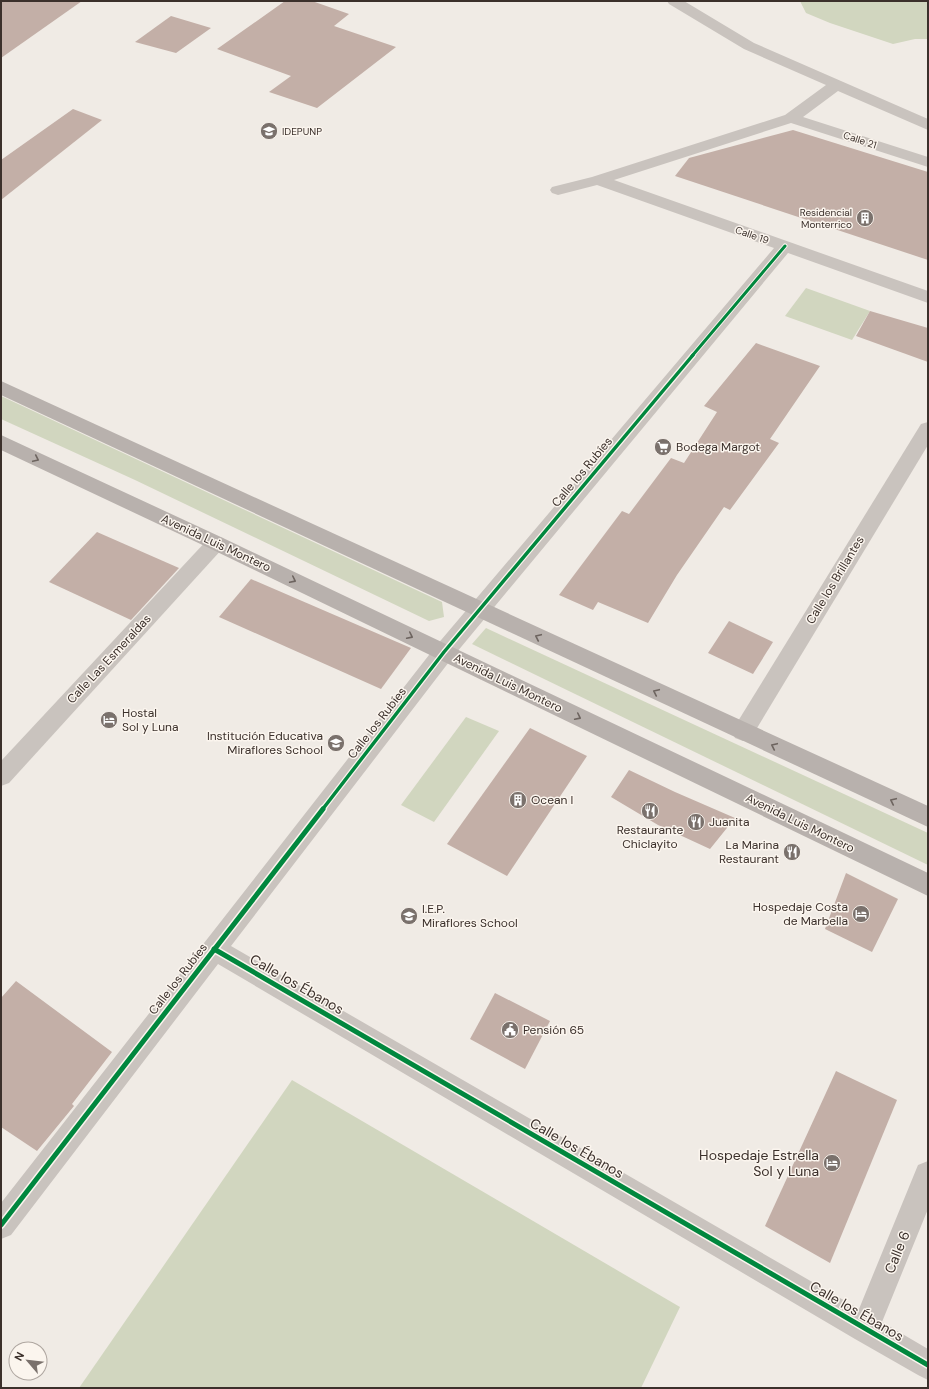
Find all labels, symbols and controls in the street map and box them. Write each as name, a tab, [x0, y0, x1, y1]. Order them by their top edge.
school or university icon: IDEPUNP	[259, 121, 279, 141]
place label: IDEPUNP	[282, 125, 322, 138]
street label: Calle 21	[842, 129, 878, 151]
place label: Residencial Monterrico	[800, 206, 852, 231]
building icon: Residencial Monterrico	[855, 208, 875, 228]
street label: Calle 19	[733, 223, 771, 247]
street label: Calle los Rubíes	[548, 434, 616, 510]
supermarket icon: Bodega Margot	[653, 437, 673, 457]
place label: Bodega Margot	[676, 439, 760, 455]
one-way arrow	[32, 454, 40, 462]
street label: Avenida Luis Montero	[159, 511, 273, 575]
street label: Calle los Brillantes	[802, 533, 868, 627]
one-way arrow	[289, 575, 296, 583]
street label: Calle Las Esmeraldas	[63, 611, 155, 707]
one-way arrow	[406, 631, 414, 639]
one-way arrow	[535, 634, 543, 642]
street label: Avenida Luis Montero	[451, 650, 565, 716]
street label: Calle los Rubíes	[344, 684, 410, 762]
one-way arrow	[653, 689, 661, 697]
place label: Hostal Sol y Luna	[122, 705, 178, 735]
hotel icon: Hostal Sol y Luna	[99, 710, 119, 730]
one-way arrow	[574, 712, 581, 720]
place label: Institución Educativa Miraflores School	[207, 728, 323, 758]
school or university icon: Institución Educativa Miraflores School	[326, 733, 346, 753]
one-way arrow	[771, 743, 779, 751]
building icon: Ocean I	[508, 790, 528, 810]
street label: Avenida Luis Montero	[743, 790, 857, 856]
place label: Ocean I	[531, 792, 573, 808]
one-way arrow	[889, 797, 896, 805]
restaurant icon: Restaurante Chiclayito	[640, 801, 660, 821]
restaurant icon: Juanita	[686, 812, 706, 832]
place label: Juanita	[709, 814, 749, 830]
place label: Restaurante Chiclayito	[617, 822, 684, 852]
place label: La Marina Restaurant	[719, 837, 779, 867]
restaurant icon: La Marina Restaurant	[782, 842, 802, 862]
place label: Hospedaje Costa de Marbella	[753, 899, 848, 929]
place label: I.E.P. Miraflores School	[422, 901, 518, 931]
hotel icon: Hospedaje Costa de Marbella	[851, 904, 871, 924]
school or university icon: I.E.P. Miraflores School	[399, 906, 419, 926]
street label: Calle los Rubíes	[145, 940, 211, 1018]
street label: Calle los Ébanos	[247, 950, 347, 1018]
public building icon: Pensión 65	[500, 1020, 520, 1040]
place label: Pensión 65	[523, 1022, 584, 1038]
street label: Calle los Ébanos	[527, 1114, 627, 1182]
place label: Hospedaje Estrella Sol y Luna	[699, 1146, 819, 1180]
hotel icon: Hospedaje Estrella Sol y Luna	[822, 1153, 842, 1173]
street label: Calle 6	[880, 1228, 914, 1276]
street label: Calle los Ébanos	[807, 1277, 907, 1345]
north arrow	[8, 1341, 48, 1381]
text: N	[11, 1349, 27, 1363]

